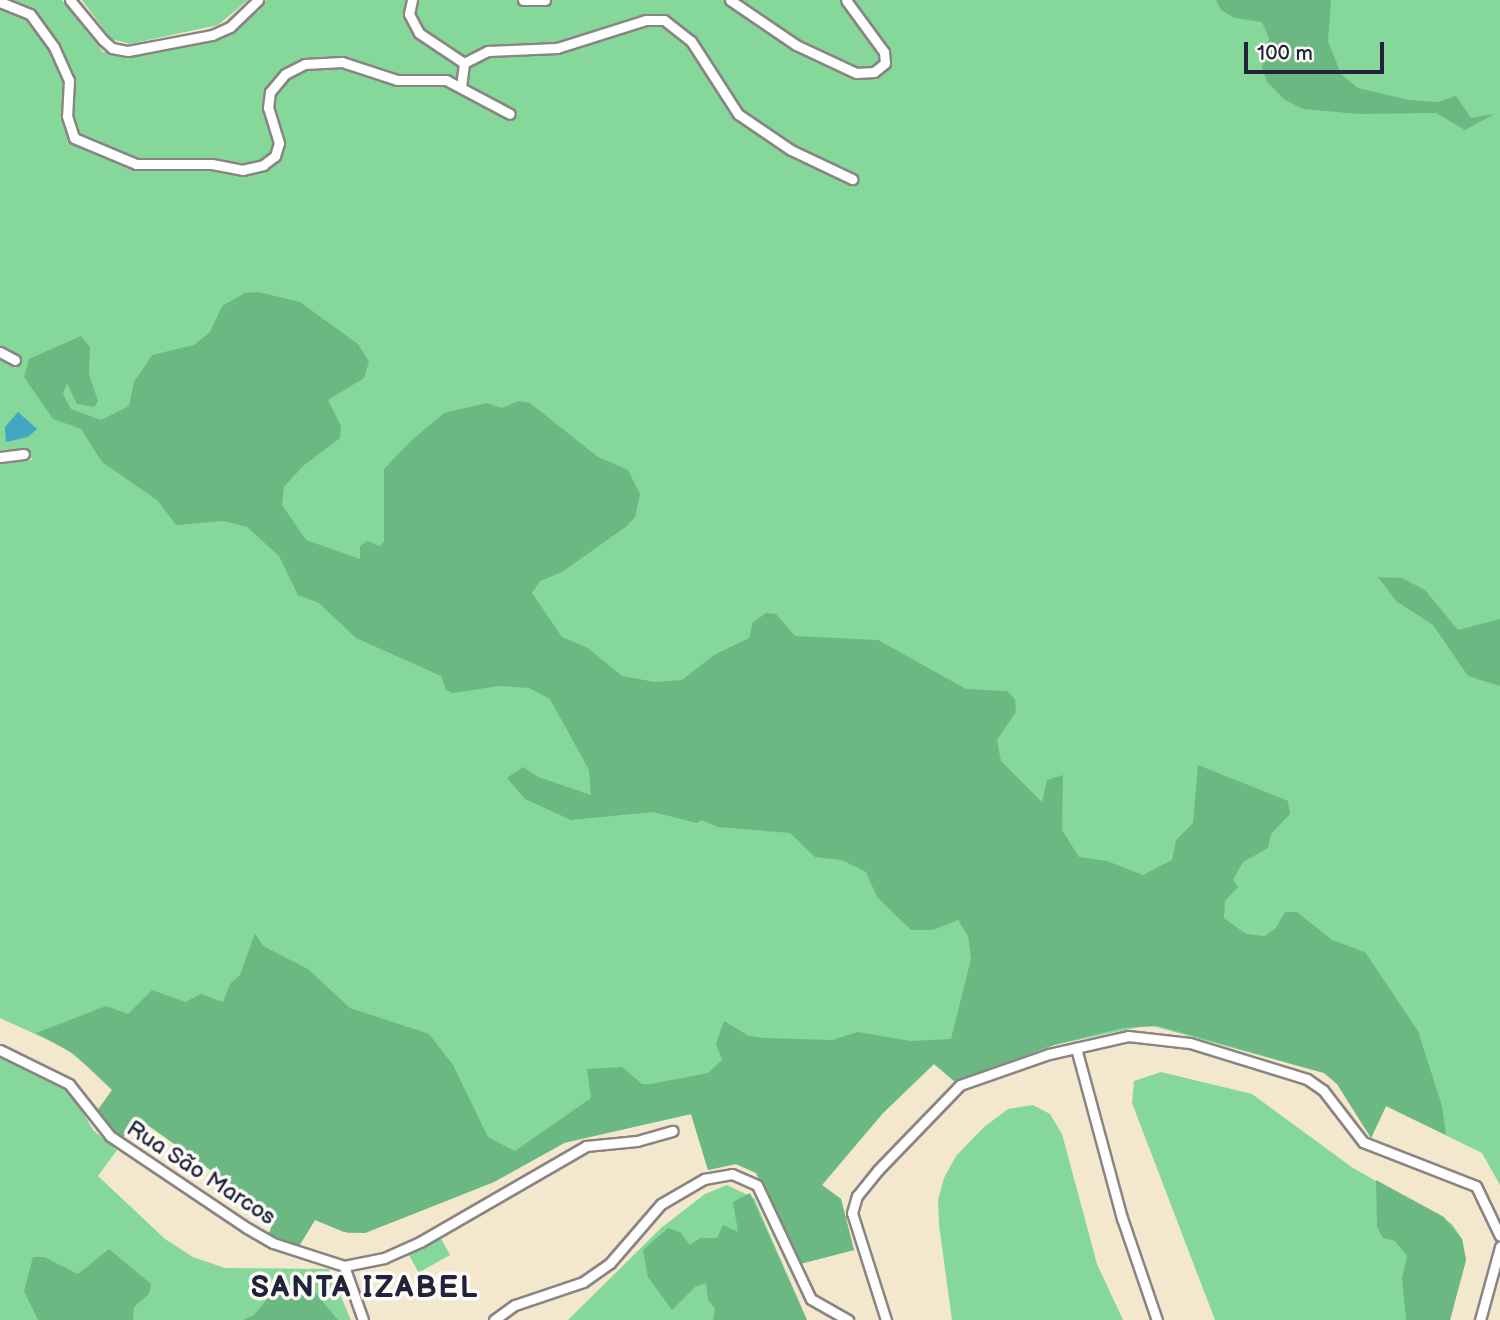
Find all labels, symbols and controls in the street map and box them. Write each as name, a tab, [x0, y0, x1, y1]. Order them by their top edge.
scale bar	[1248, 28, 1388, 72]
text: 100 m	[1257, 41, 1313, 66]
street label: Rua São Marcos	[121, 1115, 281, 1231]
district label: SANTA IZABEL	[252, 1270, 478, 1306]

